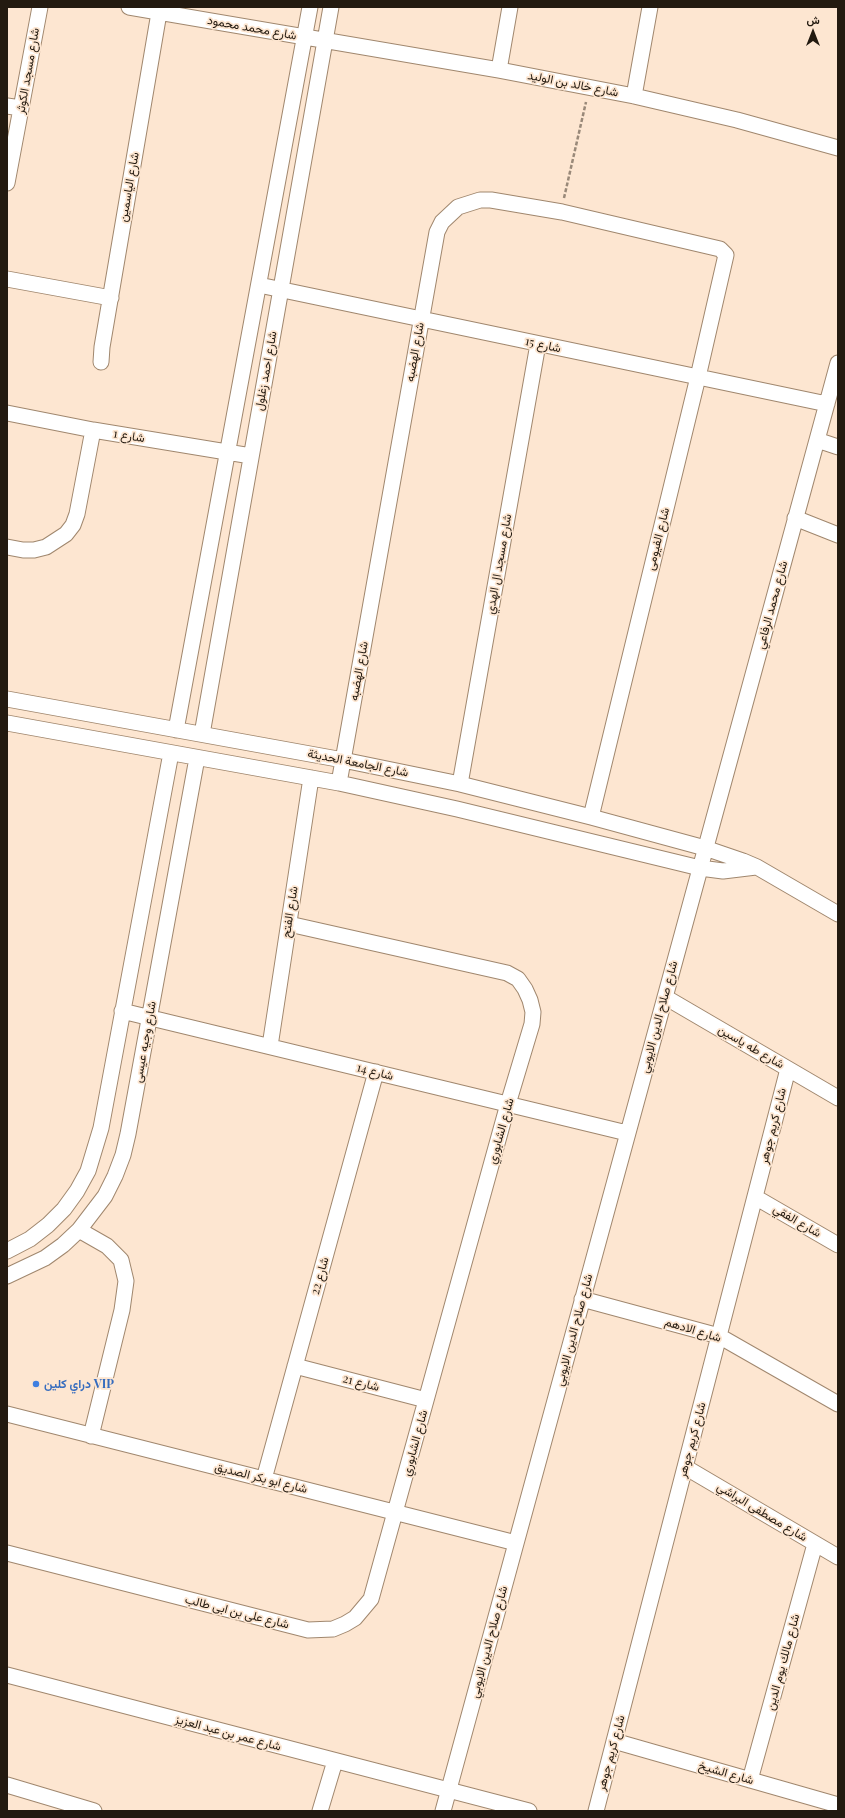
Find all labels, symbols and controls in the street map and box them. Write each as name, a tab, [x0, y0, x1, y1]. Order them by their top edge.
north arrow	[793, 12, 833, 52]
text: ش	[806, 12, 820, 27]
street label: شارع محمد محمود	[206, 13, 298, 43]
street label: شارع مسجد الكوثر	[13, 27, 43, 115]
street label: شارع خالد بن الوليد	[526, 68, 620, 100]
street label: شارع الياسمين	[116, 151, 142, 223]
street label: شارع الهضبه	[403, 321, 427, 383]
street label: شارع احمد زغلول	[252, 330, 280, 412]
street label: شارع 15	[524, 334, 562, 356]
street label: شارع 1	[112, 426, 146, 446]
street label: شارع الفيومى	[643, 506, 673, 572]
street label: شارع مسجد ال الهدي	[483, 513, 515, 615]
street label: شارع محمد الرفاعي	[753, 559, 791, 651]
street label: شارع الهضبه	[347, 640, 371, 702]
street label: شارع الجامعة الحديثة	[306, 746, 410, 780]
street label: شارع الفتح	[279, 885, 301, 939]
street label: شارع صلاح الدين الايوبي	[637, 959, 681, 1075]
street label: شارع وجيه عيسى	[131, 1000, 159, 1084]
street label: شارع طه ياسين	[715, 1022, 787, 1072]
street label: شارع 14	[355, 1060, 395, 1084]
street label: شارع كريم جوهر	[757, 1087, 789, 1165]
street label: شارع الشابوري	[485, 1096, 517, 1166]
street label: شارع الفقي	[770, 1201, 824, 1241]
street label: شارع 22	[308, 1255, 332, 1297]
street label: شارع صلاح الدين الايوبي	[552, 1272, 596, 1388]
street label: شارع الادهم	[663, 1315, 723, 1345]
street label: شارع 21	[341, 1372, 381, 1394]
place label: دراي كلين VIP	[44, 1377, 114, 1391]
marker: دراي كلين VIP	[31, 1379, 41, 1389]
street label: شارع كريم جوهر	[675, 1401, 709, 1479]
street label: شارع الشابوري	[399, 1408, 431, 1478]
street label: شارع ابو بكر الصديق	[213, 1460, 309, 1496]
street label: شارع مصطفى البراشي	[714, 1479, 810, 1545]
street label: شارع صلاح الدين الايوبي	[467, 1584, 511, 1700]
street label: شارع على بن ابى طالب	[183, 1592, 291, 1632]
street label: شارع مالك يوم الدين	[763, 1612, 803, 1712]
street label: شارع عمر بن عبد العزيز	[173, 1712, 283, 1754]
street label: شارع كريم جوهر	[594, 1714, 628, 1792]
street label: شارع الشيخ	[697, 1758, 755, 1788]

